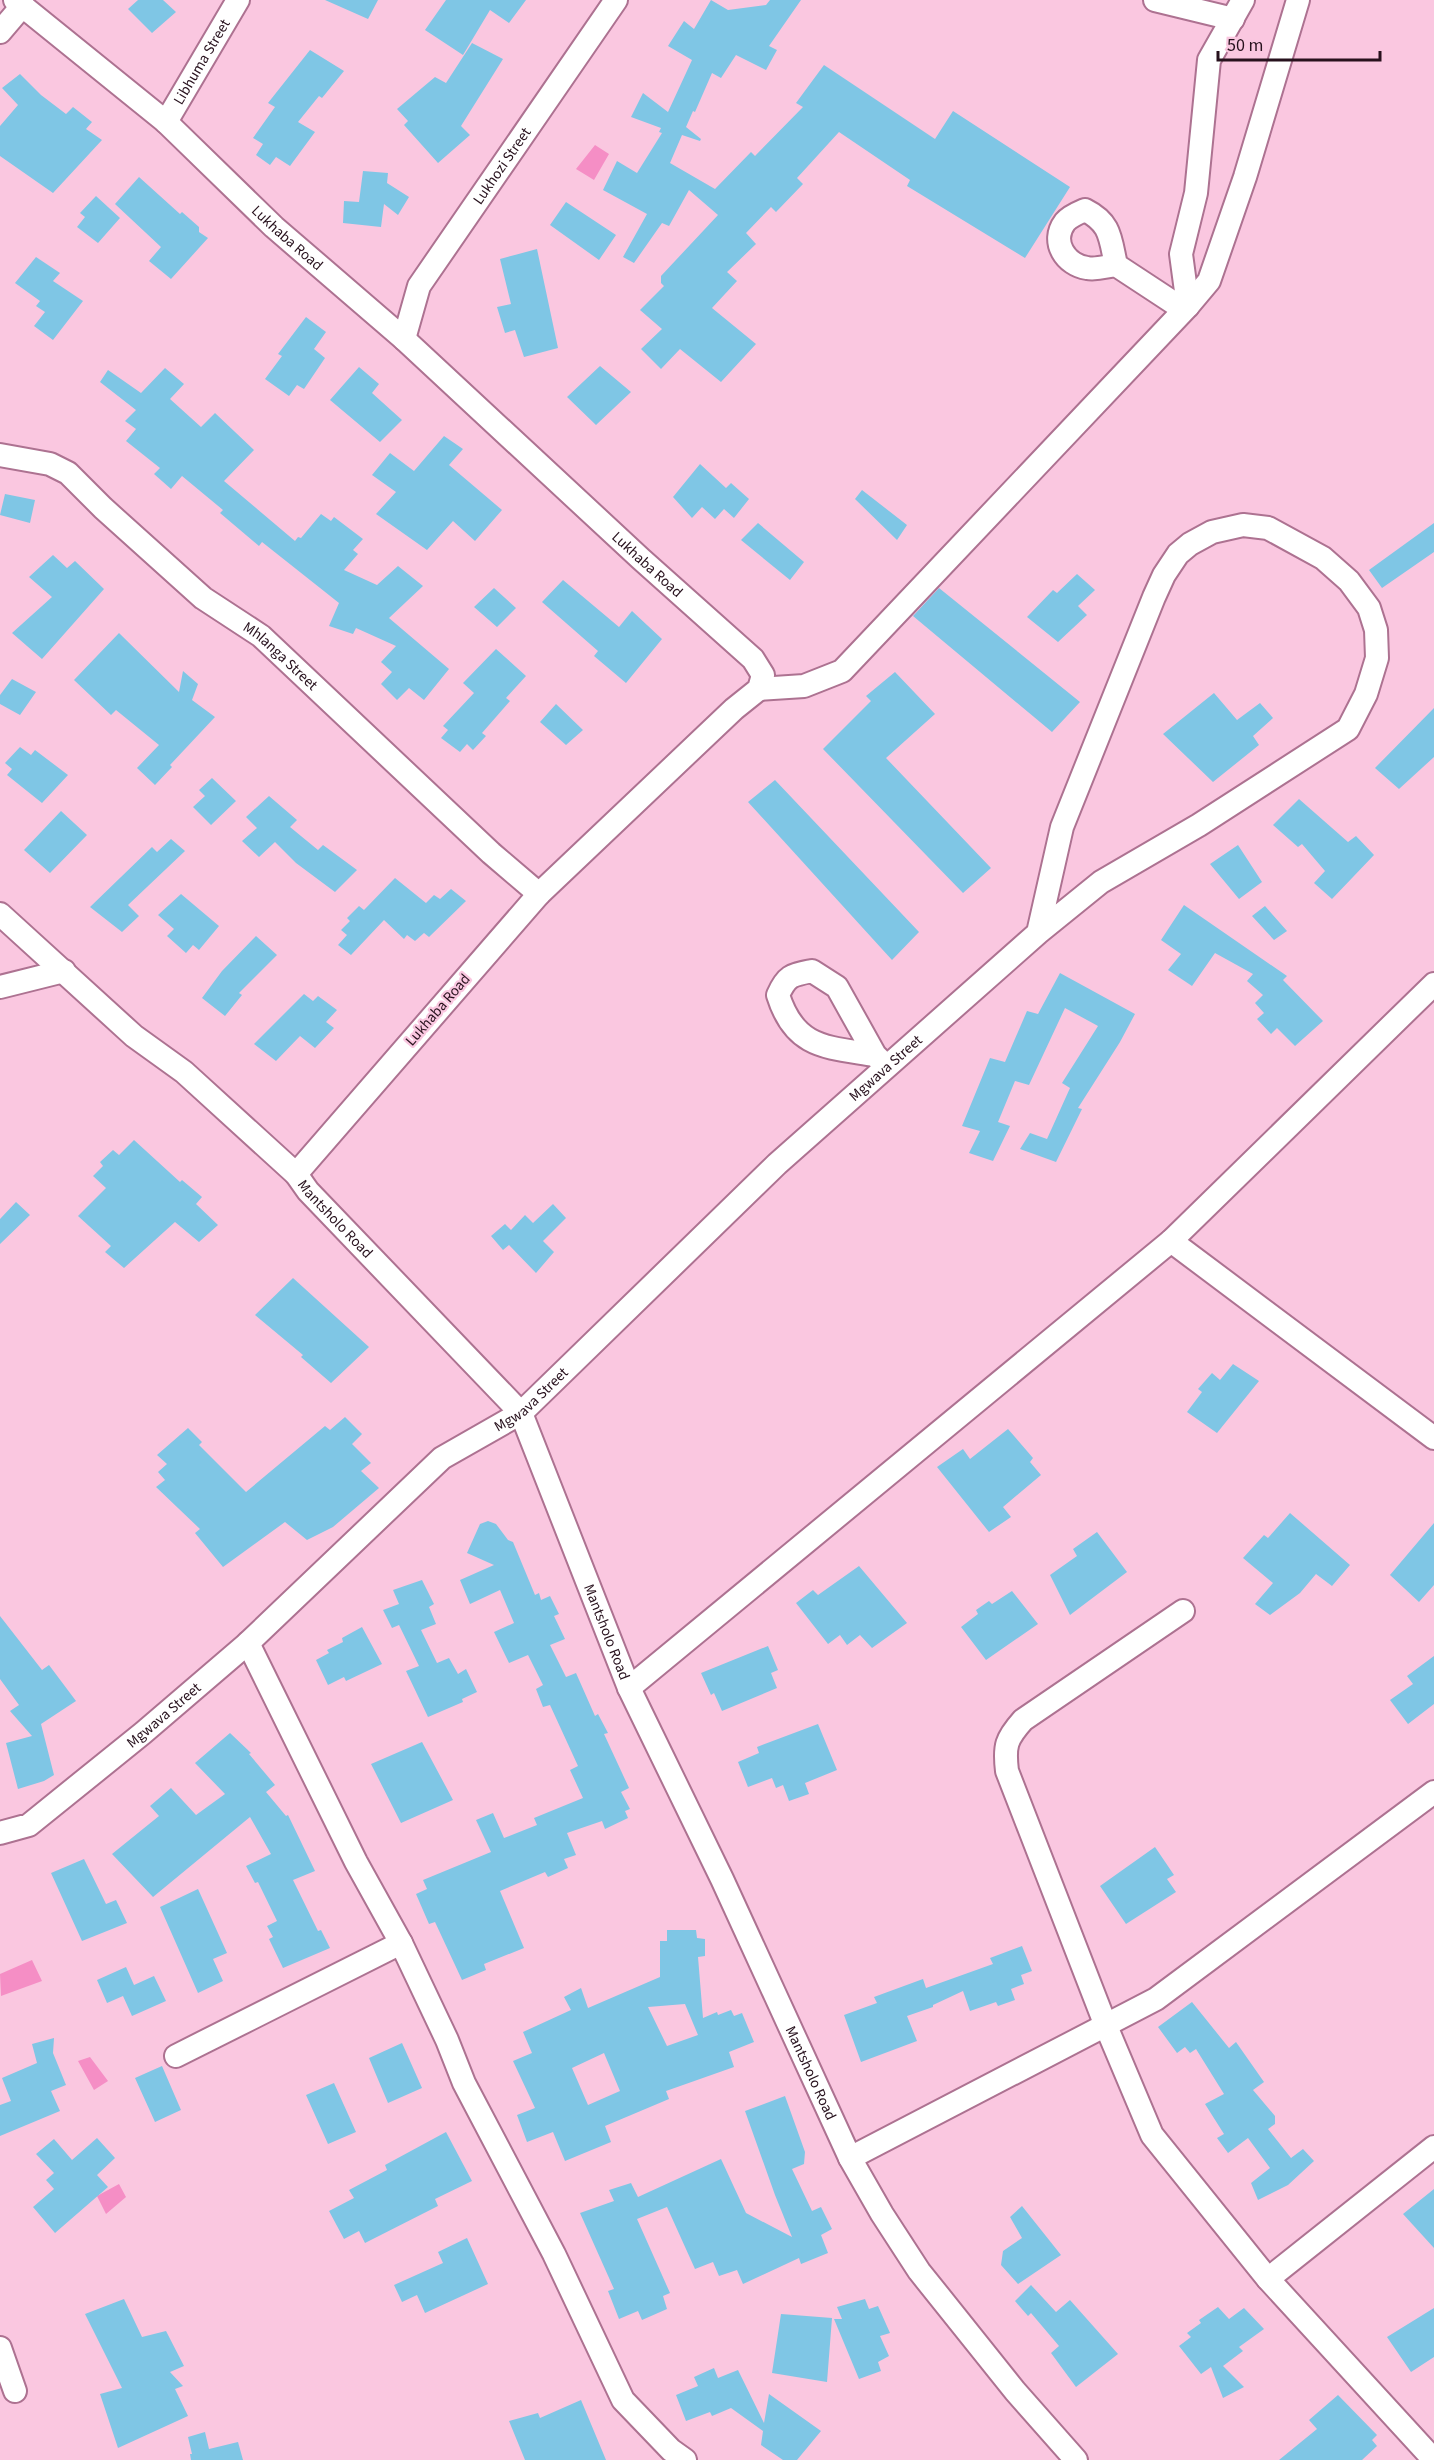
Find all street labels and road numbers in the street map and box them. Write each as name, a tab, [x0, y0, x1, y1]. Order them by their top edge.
street label: Libhuma Street	[168, 15, 235, 109]
street label: Lukhozi Street	[468, 123, 536, 209]
street label: Lukhaba Road	[247, 200, 328, 275]
street label: Lukhaba Road	[607, 527, 688, 602]
street label: Mhlanga Street	[239, 617, 323, 695]
street label: Lukhaba Road	[401, 969, 475, 1051]
street label: Mgwava Street	[844, 1030, 927, 1106]
street label: Mantsholo Road	[293, 1175, 378, 1263]
street label: Mgwava Street	[490, 1362, 573, 1437]
street label: Mantsholo Road	[579, 1581, 635, 1683]
street label: Mgwava Street	[122, 1677, 205, 1753]
street label: Mantsholo Road	[780, 2022, 842, 2123]

